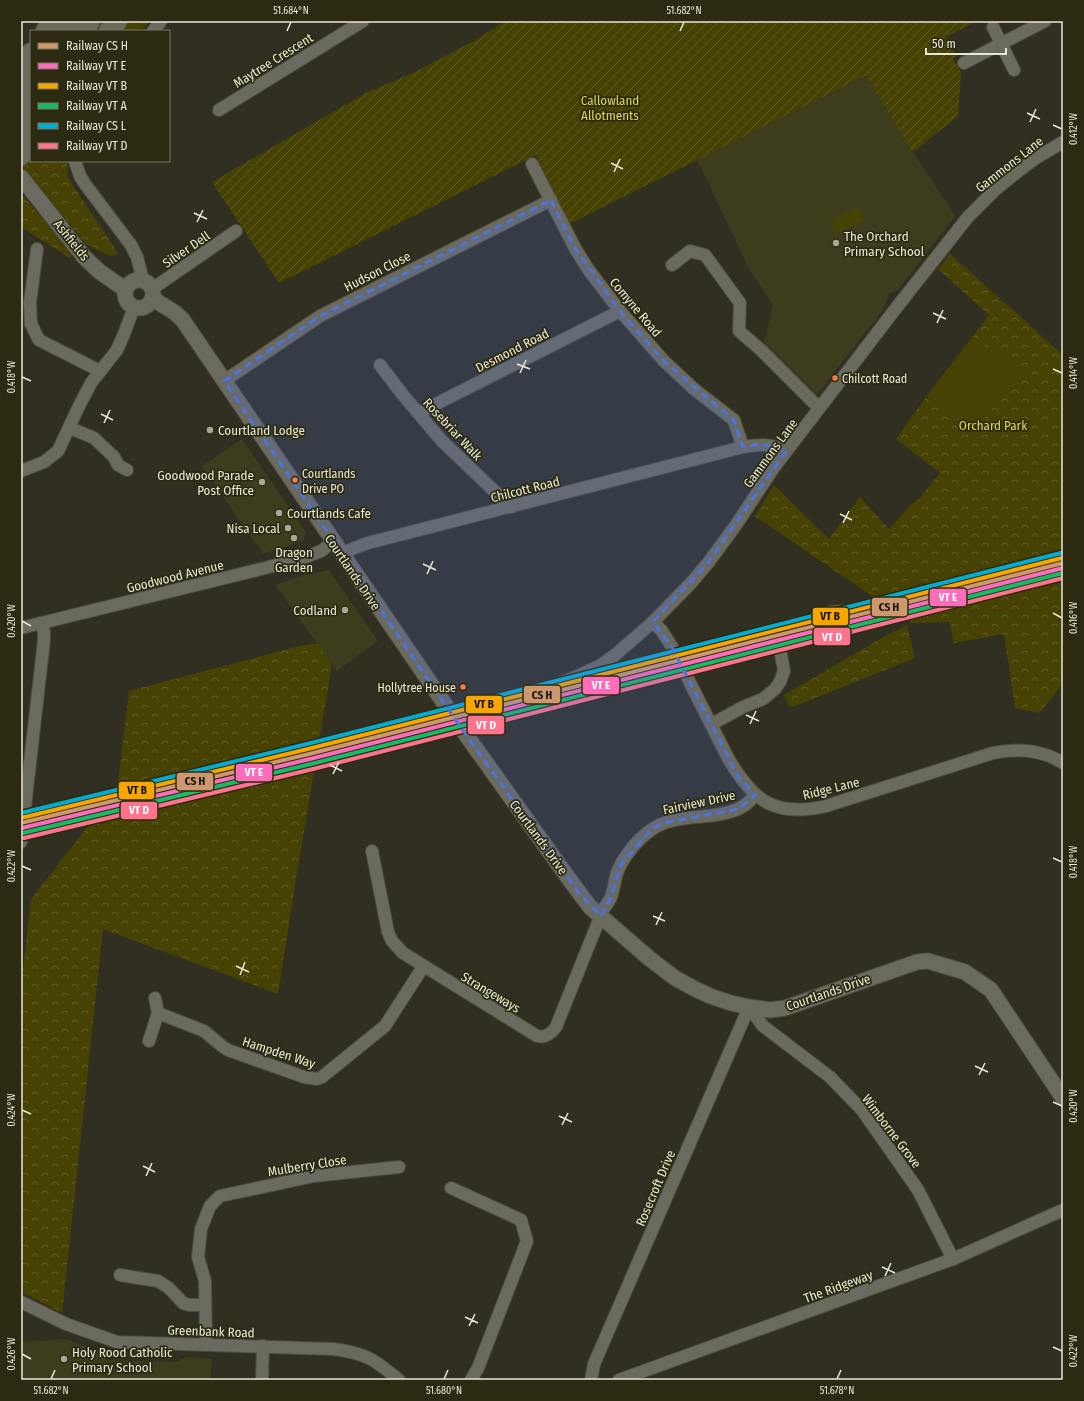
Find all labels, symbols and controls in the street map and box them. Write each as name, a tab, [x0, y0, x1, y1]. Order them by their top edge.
text: 51.684°N	[273, 5, 309, 17]
text: 51.682°N	[666, 5, 702, 17]
legend	[30, 30, 170, 162]
street label: Maytree Crescent	[231, 30, 316, 91]
scale bar	[926, 30, 1006, 56]
text: 50 m	[932, 37, 956, 51]
text: Railway CS H	[66, 39, 128, 53]
text: Railway VT E	[66, 59, 127, 73]
text: Railway VT B	[66, 79, 128, 93]
park label: Callowland Allotments	[581, 93, 639, 123]
text: Railway VT A	[66, 99, 128, 113]
text: 0.412°W	[1068, 113, 1080, 145]
text: Railway CS L	[66, 119, 127, 133]
street label: Gammons Lane	[973, 133, 1046, 195]
text: Railway VT D	[66, 139, 128, 153]
street label: Ashfields	[51, 217, 93, 264]
street label: Silver Dell	[160, 228, 213, 271]
place label: The Orchard Primary School	[844, 229, 925, 259]
marker: The Orchard Primary School	[831, 238, 841, 248]
street label: Hudson Close	[341, 248, 413, 295]
street label: Comyne Road	[607, 275, 665, 340]
street label: Desmond Road	[473, 326, 551, 375]
text: 0.414°W	[1068, 356, 1080, 389]
text: 0.418°W	[6, 360, 18, 393]
place label: Chilcott Road	[842, 372, 907, 386]
marker: Chilcott Road	[830, 373, 840, 383]
street label: Rosebriar Walk	[420, 395, 486, 464]
street label: Gammons Lane	[740, 416, 800, 491]
park label: Orchard Park	[959, 418, 1028, 433]
place label: Courtland Lodge	[218, 423, 305, 438]
marker: Courtland Lodge	[205, 425, 215, 435]
place label: Courtlands Drive PO	[302, 467, 355, 496]
place label: Goodwood Parade Post Office	[157, 468, 254, 498]
street label: Chilcott Road	[489, 474, 561, 505]
marker: Courtlands Drive PO	[290, 475, 300, 485]
marker: Goodwood Parade Post Office	[257, 477, 267, 487]
place label: Courtlands Cafe	[287, 506, 371, 521]
marker: Courtlands Cafe	[274, 508, 284, 518]
place label: Nisa Local	[227, 521, 281, 536]
marker: Nisa Local	[283, 523, 293, 533]
street label: Courtlands Drive	[322, 531, 383, 613]
marker: Dragon Garden	[289, 533, 299, 543]
place label: Dragon Garden	[275, 545, 313, 575]
street label: Goodwood Avenue	[125, 557, 225, 596]
line badge: VT E	[929, 588, 967, 607]
text: VT E	[938, 591, 957, 604]
line badge: CS H	[871, 597, 908, 617]
text: CS H	[879, 601, 900, 614]
text: 0.416°W	[1068, 601, 1080, 634]
place label: Codland	[293, 603, 337, 618]
text: 0.420°W	[6, 604, 18, 638]
marker: Codland	[340, 605, 350, 615]
line badge: VT B	[812, 607, 849, 626]
text: VT B	[819, 610, 840, 623]
line badge: VT D	[813, 627, 851, 646]
text: VT D	[821, 631, 842, 644]
line badge: VT E	[582, 676, 620, 695]
text: VT E	[591, 679, 610, 692]
place label: Hollytree House	[377, 681, 456, 695]
marker: Hollytree House	[458, 682, 468, 692]
line badge: CS H	[523, 685, 561, 704]
text: CS H	[532, 689, 553, 702]
line badge: VT B	[465, 695, 503, 714]
text: VT B	[473, 698, 494, 711]
line badge: VT D	[467, 715, 505, 735]
text: VT D	[475, 719, 496, 732]
line badge: VT E	[235, 763, 273, 782]
text: VT E	[244, 766, 263, 779]
line badge: CS H	[176, 772, 214, 791]
street label: Ridge Lane	[801, 774, 861, 803]
text: CS H	[185, 775, 206, 788]
line badge: VT B	[118, 781, 155, 800]
text: VT B	[126, 784, 147, 797]
street label: Fairview Drive	[662, 787, 737, 817]
street label: Courtlands Drive	[507, 797, 571, 877]
line badge: VT D	[120, 801, 158, 820]
text: VT D	[128, 804, 149, 817]
text: 0.418°W	[1068, 845, 1080, 878]
text: 0.422°W	[6, 849, 18, 882]
street label: Strangeways	[459, 969, 523, 1016]
street label: Courtlands Drive	[784, 971, 872, 1014]
street label: Hampden Way	[240, 1034, 317, 1071]
text: 0.420°W	[1068, 1089, 1080, 1123]
street label: Wimborne Grove	[859, 1092, 924, 1171]
text: 0.424°W	[6, 1093, 18, 1126]
street label: Rosecroft Drive	[633, 1148, 678, 1228]
street label: Mulberry Close	[267, 1152, 347, 1179]
street label: The Ridgeway	[802, 1267, 875, 1306]
street label: Greenbank Road	[167, 1322, 255, 1341]
text: 0.422°W	[1068, 1334, 1080, 1367]
text: 0.426°W	[6, 1337, 18, 1371]
place label: Holy Rood Catholic Primary School	[72, 1345, 173, 1375]
marker: Holy Rood Catholic Primary School	[59, 1354, 69, 1364]
text: 51.682°N	[33, 1385, 69, 1397]
text: 51.680°N	[426, 1385, 462, 1397]
text: 51.678°N	[820, 1385, 854, 1397]

